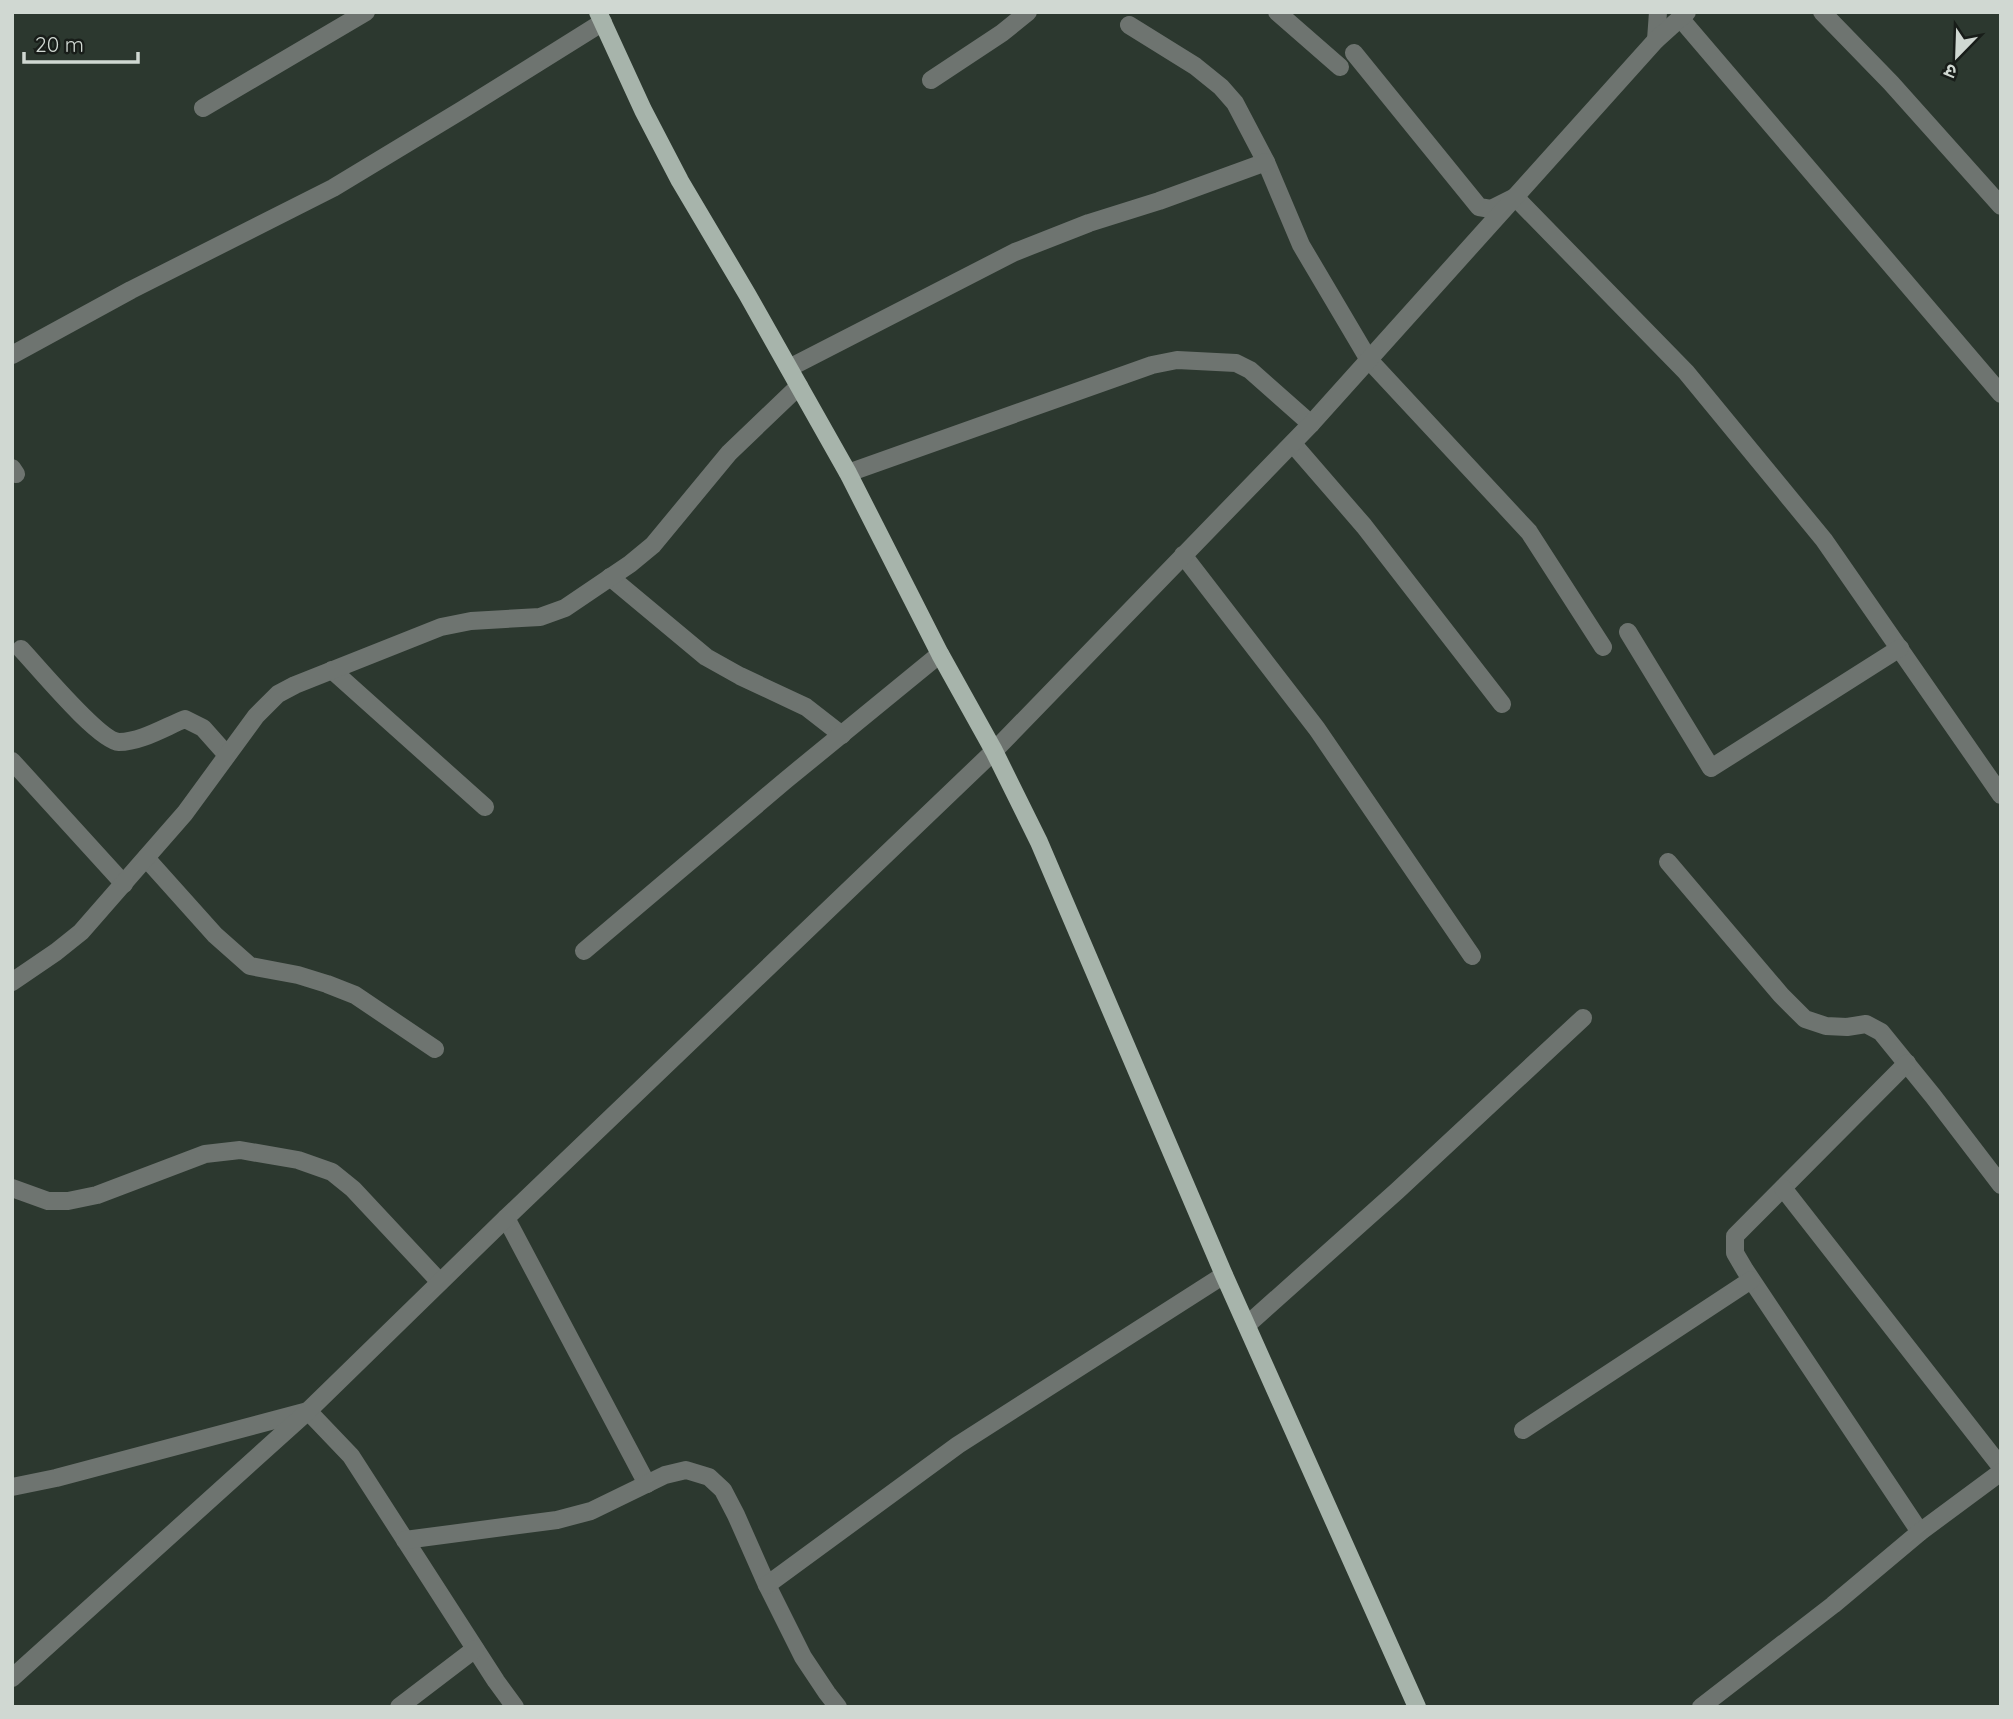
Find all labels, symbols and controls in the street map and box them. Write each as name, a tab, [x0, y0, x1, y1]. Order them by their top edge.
scale bar	[24, 21, 138, 65]
north arrow	[1922, 21, 1992, 91]
text: 20 m	[35, 31, 84, 57]
text: उ	[1940, 58, 1960, 85]

